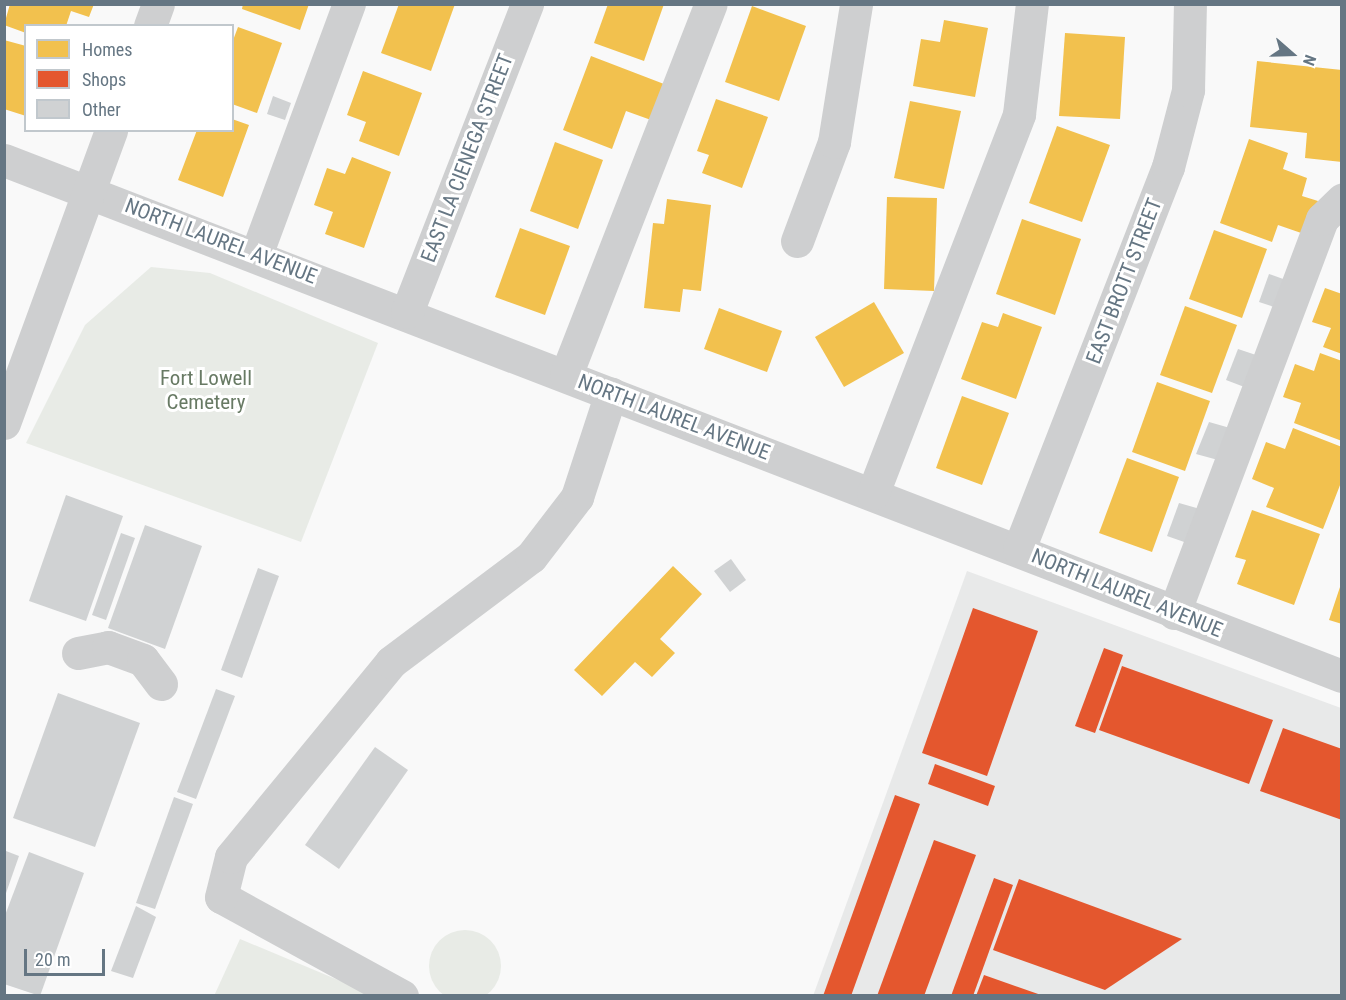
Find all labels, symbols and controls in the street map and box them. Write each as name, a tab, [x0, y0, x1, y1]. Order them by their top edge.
legend	[24, 24, 234, 132]
north arrow	[1262, 24, 1322, 84]
text: Homes	[82, 39, 132, 60]
street label: EAST LA CIENEGA STREET	[416, 50, 518, 266]
text: N	[1299, 52, 1320, 68]
text: Shops	[82, 69, 126, 90]
text: Other	[82, 99, 121, 120]
street label: NORTH LAUREL AVENUE	[121, 193, 321, 289]
street label: EAST BROTT STREET	[1081, 194, 1167, 368]
park label: Fort Lowell Cemetery	[160, 365, 252, 415]
street label: NORTH LAUREL AVENUE	[574, 369, 774, 465]
street label: NORTH LAUREL AVENUE	[1028, 543, 1226, 643]
scale bar	[27, 937, 108, 975]
text: 20 m	[35, 949, 70, 970]

